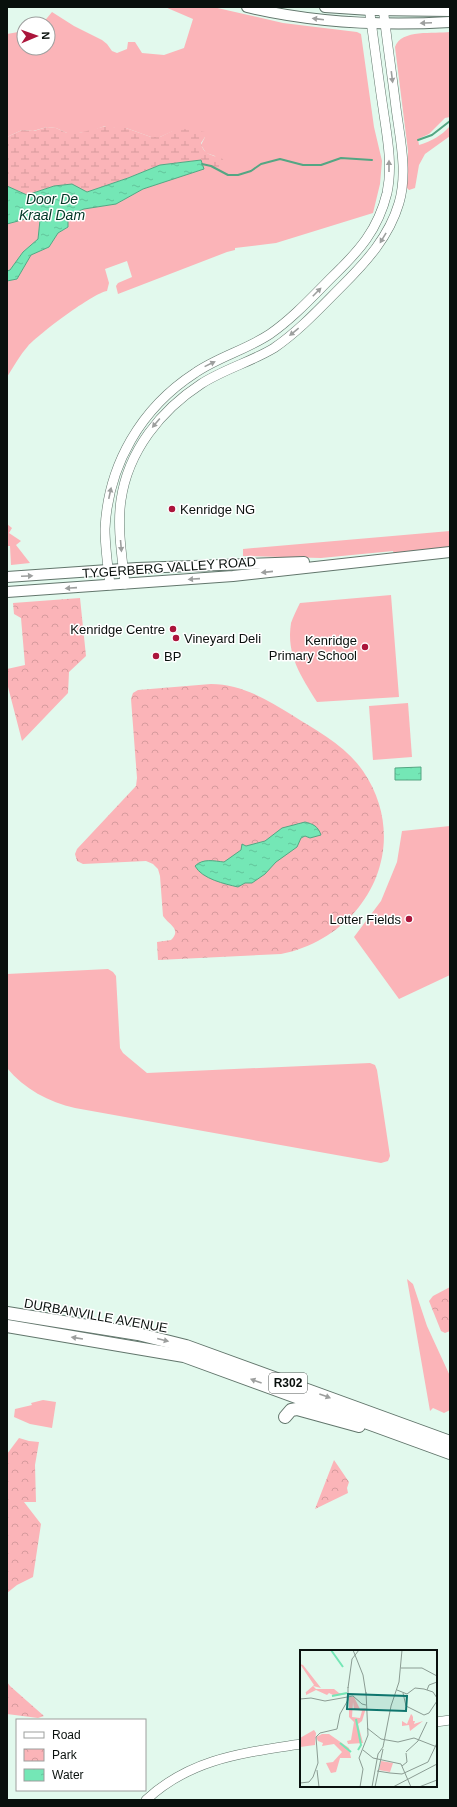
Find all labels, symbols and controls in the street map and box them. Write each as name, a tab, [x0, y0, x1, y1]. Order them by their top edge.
north arrow	[16, 16, 56, 56]
one-way arrow	[312, 16, 324, 22]
one-way arrow	[419, 20, 432, 26]
text: N	[40, 31, 52, 40]
one-way arrow	[389, 70, 395, 83]
one-way arrow	[386, 159, 392, 172]
water label: Door De Kraal Dam	[19, 191, 85, 223]
one-way arrow	[380, 232, 387, 244]
one-way arrow	[312, 287, 322, 297]
one-way arrow	[289, 327, 300, 336]
one-way arrow	[204, 361, 216, 367]
one-way arrow	[152, 418, 161, 429]
one-way arrow	[107, 487, 113, 499]
place label: Kenridge NG	[180, 502, 255, 517]
marker: Kenridge NG	[167, 504, 177, 514]
one-way arrow	[118, 540, 125, 552]
street label: TYGERBERG VALLEY ROAD	[82, 554, 257, 581]
one-way arrow	[261, 569, 273, 576]
one-way arrow	[21, 573, 33, 580]
one-way arrow	[187, 576, 200, 582]
one-way arrow	[65, 584, 77, 591]
place label: Kenridge Centre	[70, 622, 165, 637]
marker: Kenridge Centre	[168, 624, 178, 634]
place label: Vineyard Deli	[184, 631, 261, 646]
marker: Vineyard Deli	[171, 633, 181, 643]
place label: Kenridge Primary School	[269, 633, 357, 663]
marker: Kenridge Primary School	[360, 642, 370, 652]
place label: BP	[164, 649, 181, 664]
marker: BP	[151, 651, 161, 661]
place label: Lotter Fields	[329, 912, 401, 927]
marker: Lotter Fields	[404, 914, 414, 924]
street label: DURBANVILLE AVENUE	[23, 1295, 169, 1336]
one-way arrow	[71, 1334, 83, 1340]
one-way arrow	[157, 1337, 169, 1343]
road number: R302	[269, 1373, 307, 1393]
one-way arrow	[249, 1378, 261, 1384]
one-way arrow	[320, 1394, 332, 1400]
inset map	[300, 1650, 437, 1787]
legend	[16, 1719, 146, 1791]
text: Road	[52, 1728, 81, 1742]
text: Park	[52, 1748, 78, 1762]
text: Water	[52, 1768, 84, 1782]

